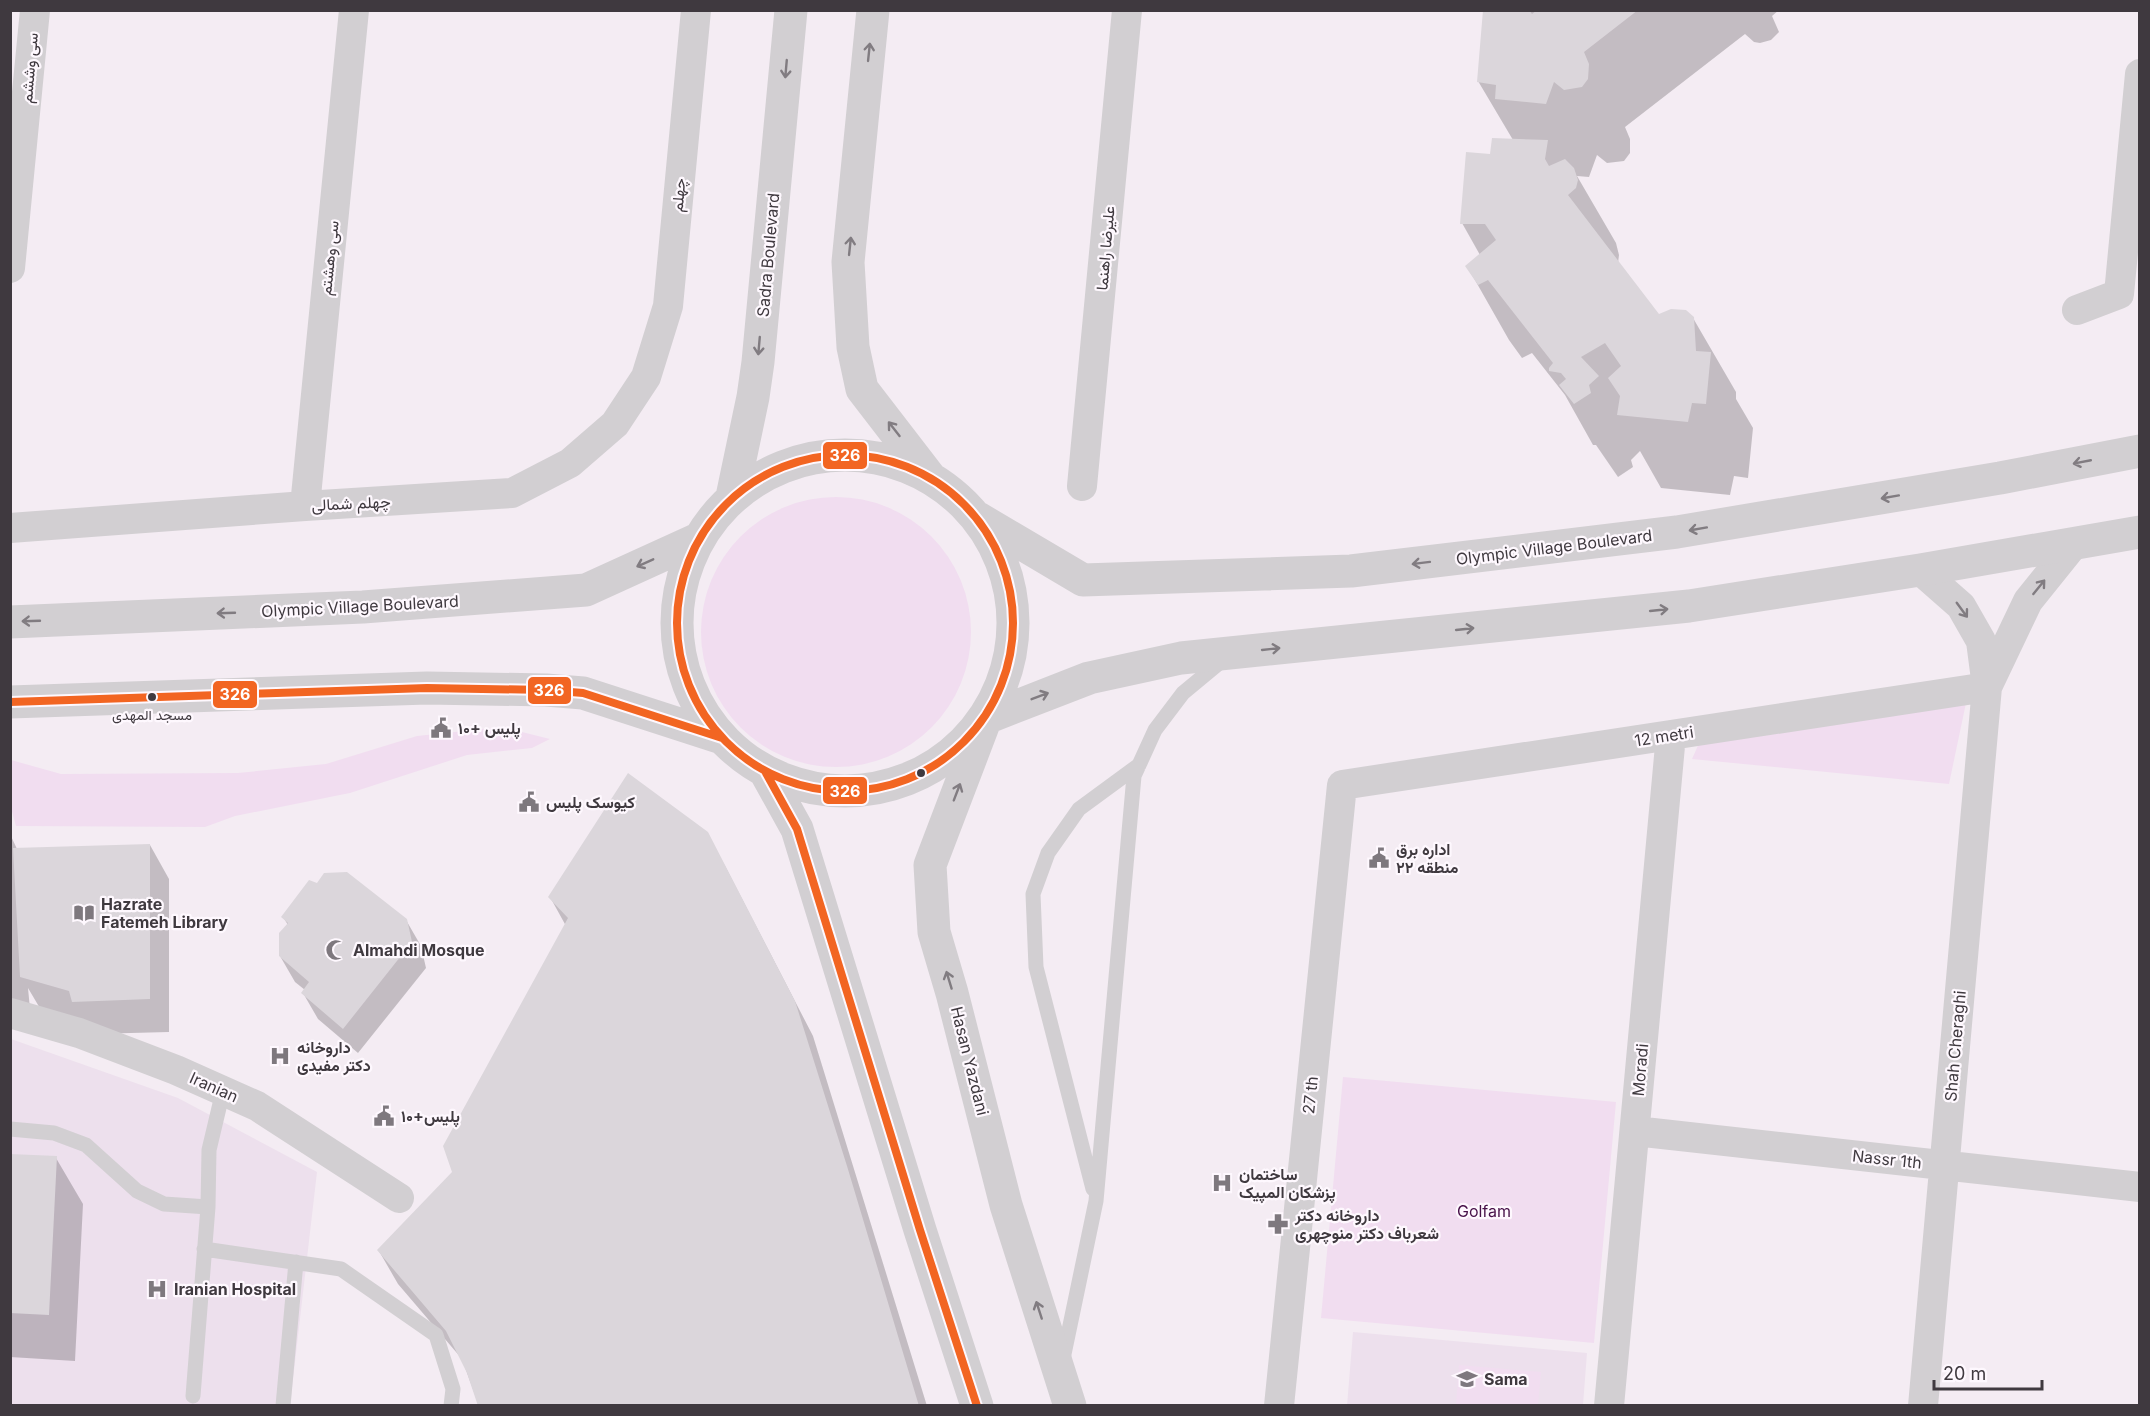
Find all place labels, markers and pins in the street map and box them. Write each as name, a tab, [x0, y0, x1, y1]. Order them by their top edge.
marker: مسجد المهدی	[146, 691, 158, 703]
place label: مسجد المهدی	[112, 706, 192, 724]
public building icon: پلیس +۱۰	[429, 716, 453, 740]
place label: پلیس +۱۰	[458, 718, 521, 740]
unlabelled marker	[915, 767, 927, 779]
public building icon: کیوسک پلیس	[517, 790, 541, 814]
place label: کیوسک پلیس	[546, 792, 635, 814]
place label: اداره برق منطقه ۲۲	[1396, 839, 1459, 877]
public building icon: اداره برق منطقه ۲۲	[1367, 846, 1391, 870]
place label: Hazrate Fatemeh Library	[101, 894, 228, 932]
library icon: Hazrate Fatemeh Library	[72, 901, 96, 925]
mosque icon: Almahdi Mosque	[324, 938, 348, 962]
place label: Almahdi Mosque	[353, 940, 485, 960]
place label: داروخانه دکتر مفیدی	[297, 1037, 371, 1076]
hospital icon: داروخانه دکتر مفیدی	[268, 1044, 292, 1068]
public building icon: پلیس+۱۰	[372, 1104, 396, 1128]
place label: پلیس+۱۰	[401, 1106, 460, 1128]
place label: ساختمان پزشکان المپیک	[1239, 1164, 1336, 1204]
hospital icon: ساختمان پزشکان المپیک	[1210, 1171, 1234, 1195]
place label: داروخانه دکتر شعرباف دکتر منوچهری	[1294, 1205, 1439, 1245]
pharmacy icon: داروخانه دکتر شعرباف دکتر منوچهری	[1266, 1212, 1290, 1236]
hospital icon: Iranian Hospital	[145, 1277, 169, 1301]
place label: Iranian Hospital	[174, 1279, 296, 1299]
school or university icon: Sama	[1455, 1367, 1479, 1391]
place label: Sama	[1484, 1369, 1528, 1389]

